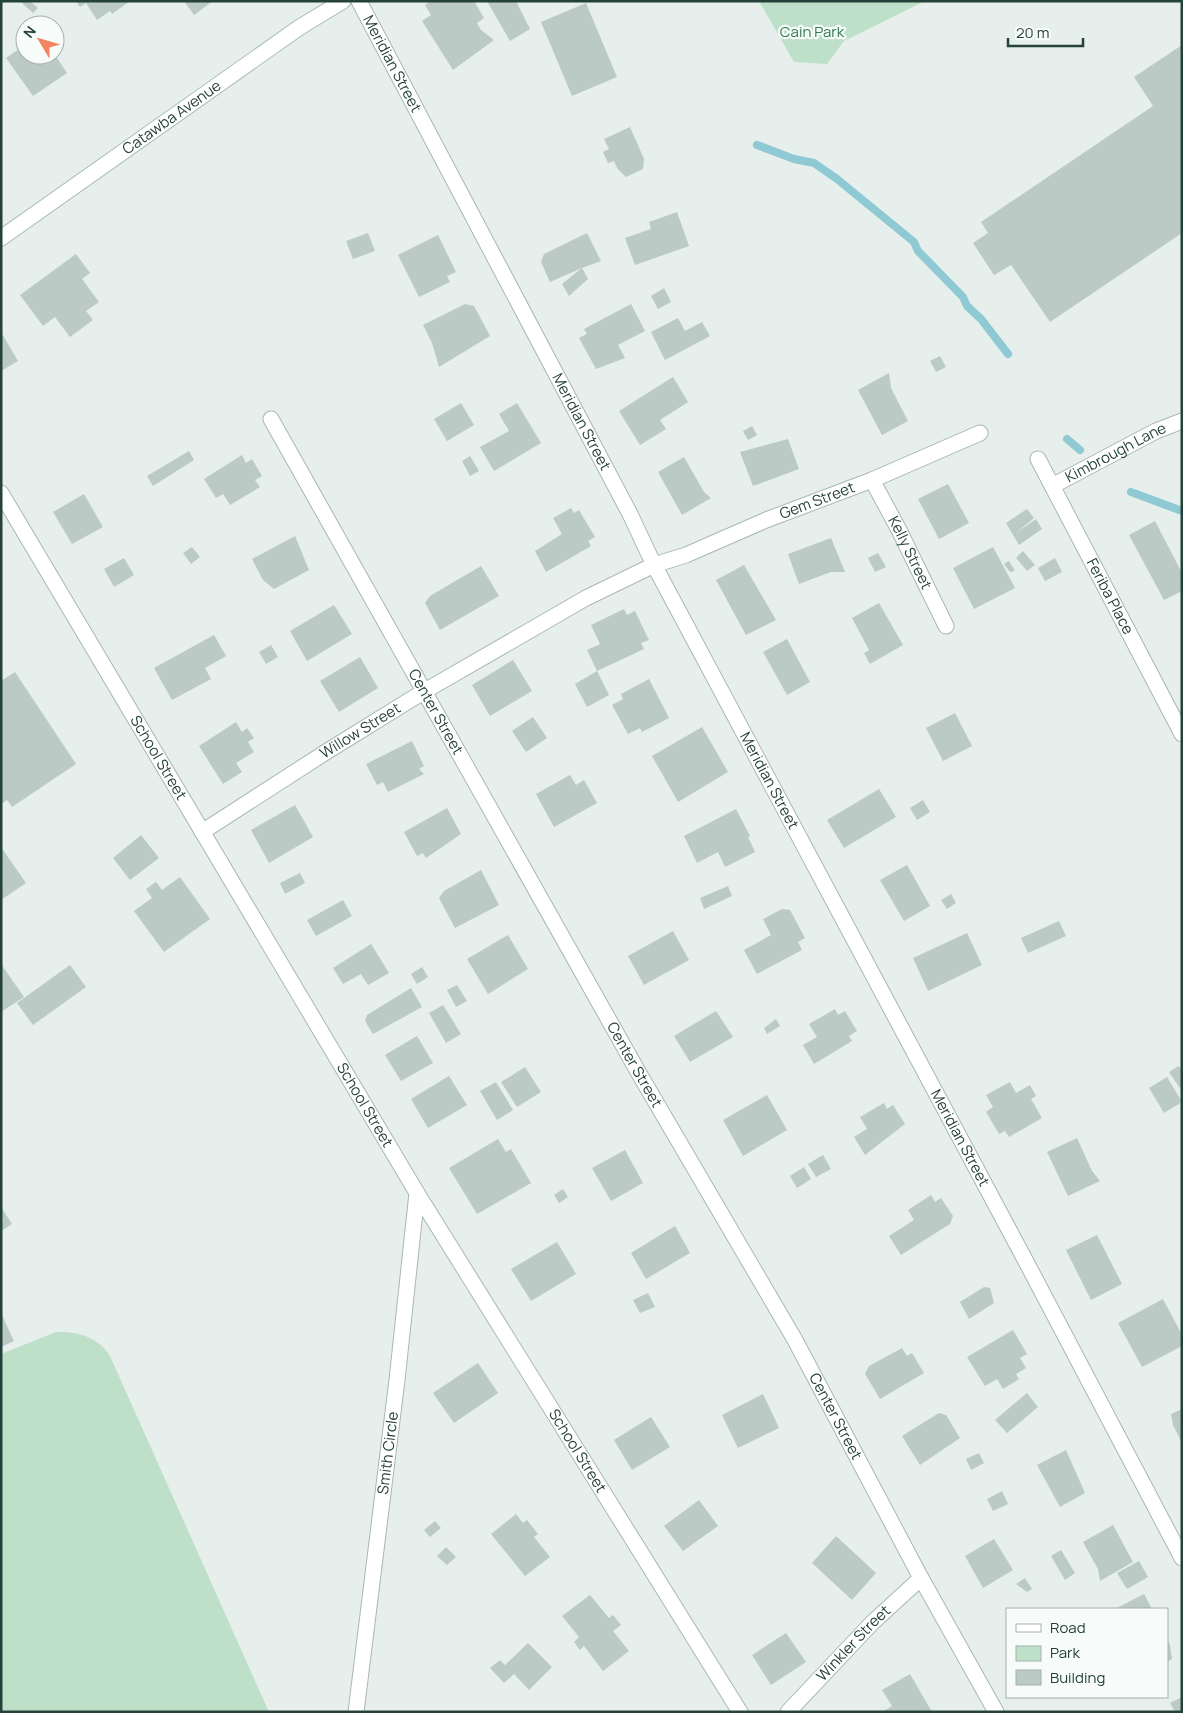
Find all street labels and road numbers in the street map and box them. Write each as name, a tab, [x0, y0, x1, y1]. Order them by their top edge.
street label: Meridian Street	[358, 11, 427, 116]
street label: Catawba Avenue	[118, 75, 225, 159]
street label: Meridian Street	[547, 369, 616, 474]
street label: Kimbrough Lane	[1061, 417, 1169, 487]
street label: Gem Street	[776, 476, 858, 524]
street label: Kelly Street	[883, 512, 937, 593]
street label: Feriba Place	[1082, 554, 1139, 638]
street label: Center Street	[404, 665, 469, 758]
street label: Willow Street	[316, 697, 405, 763]
street label: School Street	[126, 711, 192, 804]
street label: Meridian Street	[735, 728, 804, 833]
street label: Center Street	[602, 1018, 668, 1111]
street label: School Street	[332, 1059, 398, 1151]
street label: Meridian Street	[926, 1085, 995, 1190]
street label: Center Street	[804, 1369, 867, 1463]
street label: School Street	[544, 1405, 612, 1496]
street label: Smith Circle	[372, 1410, 403, 1496]
street label: Winkler Street	[811, 1600, 895, 1686]

